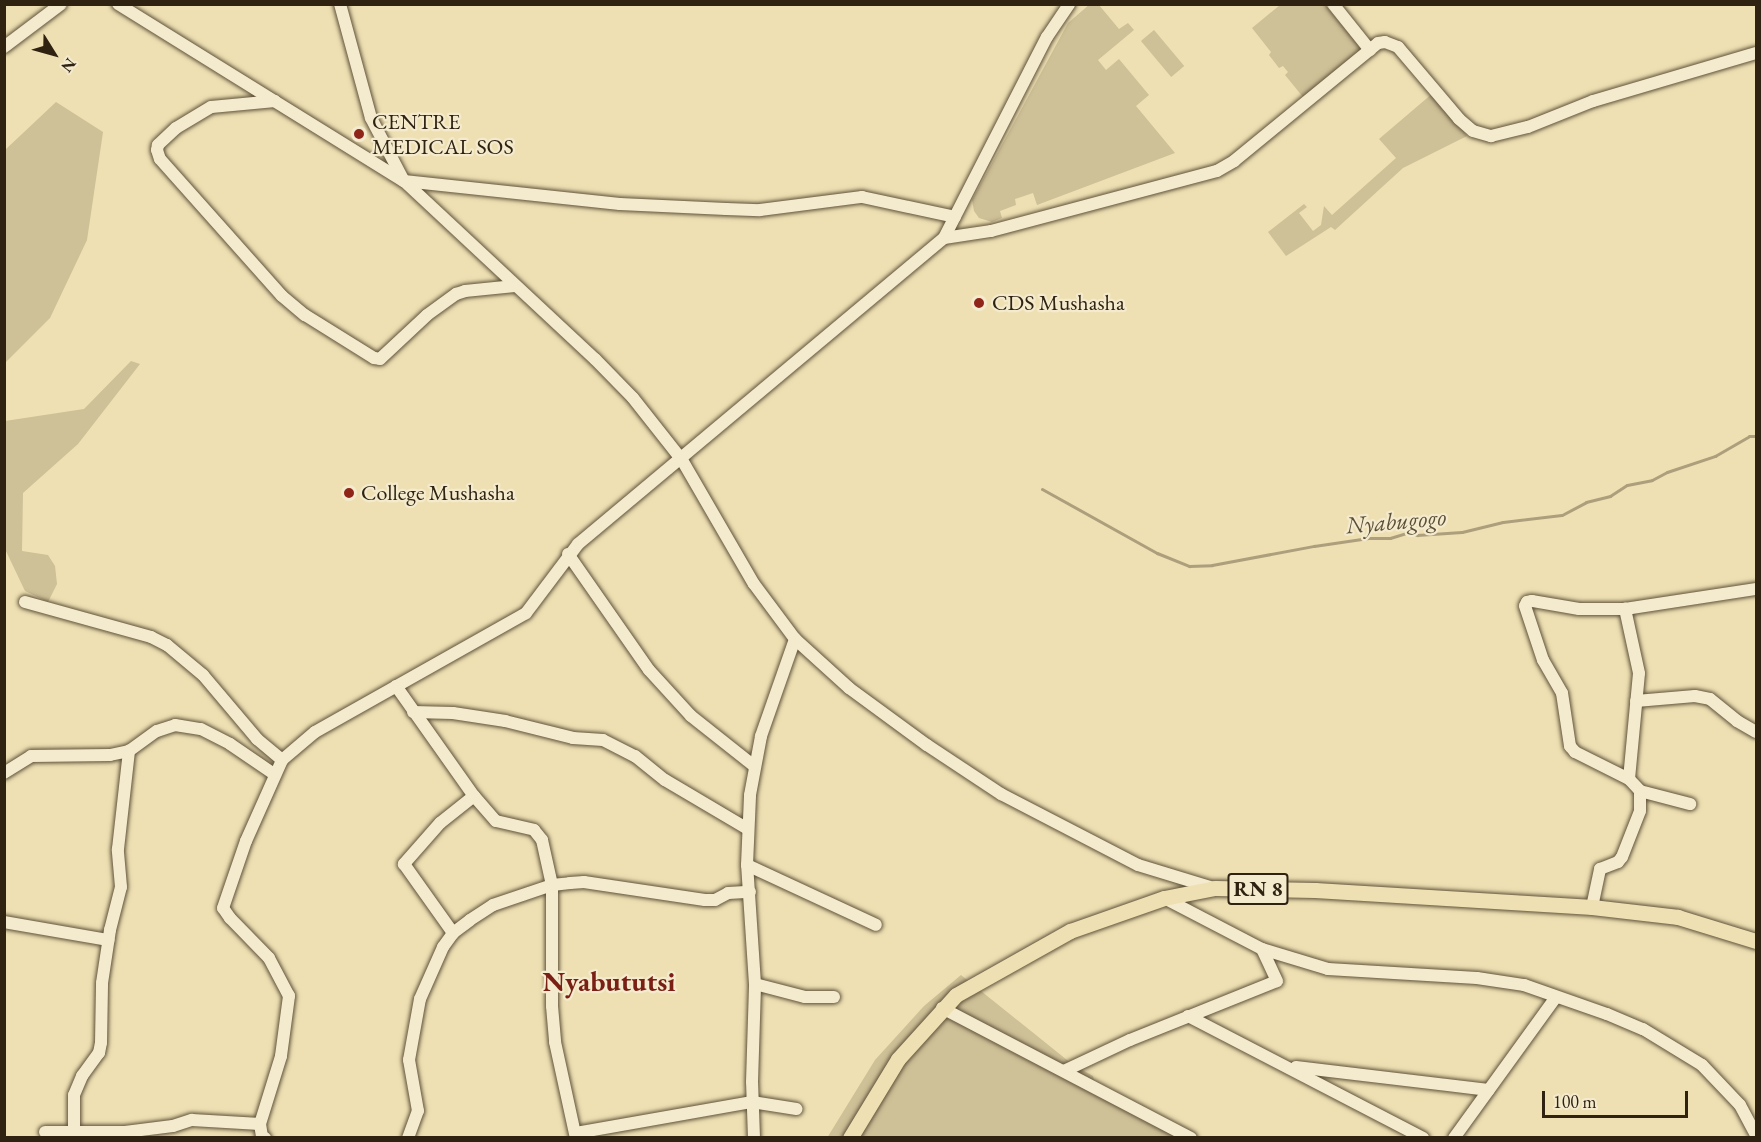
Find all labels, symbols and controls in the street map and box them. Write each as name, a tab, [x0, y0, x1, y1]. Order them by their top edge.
north arrow	[24, 24, 84, 84]
text: N	[56, 54, 81, 77]
place label: CENTRE MEDICAL SOS	[372, 108, 514, 160]
marker: CENTRE MEDICAL SOS	[350, 125, 368, 143]
place label: CDS Mushasha	[992, 290, 1125, 316]
marker: CDS Mushasha	[970, 294, 988, 312]
place label: College Mushasha	[361, 480, 515, 506]
marker: College Mushasha	[342, 486, 356, 500]
water label: Nyabugogo	[1345, 502, 1447, 540]
road number: RN 8	[1226, 871, 1290, 907]
district label: Nyabututsi	[542, 964, 676, 998]
scale bar	[1545, 1079, 1690, 1117]
text: 100 m	[1553, 1090, 1597, 1113]

